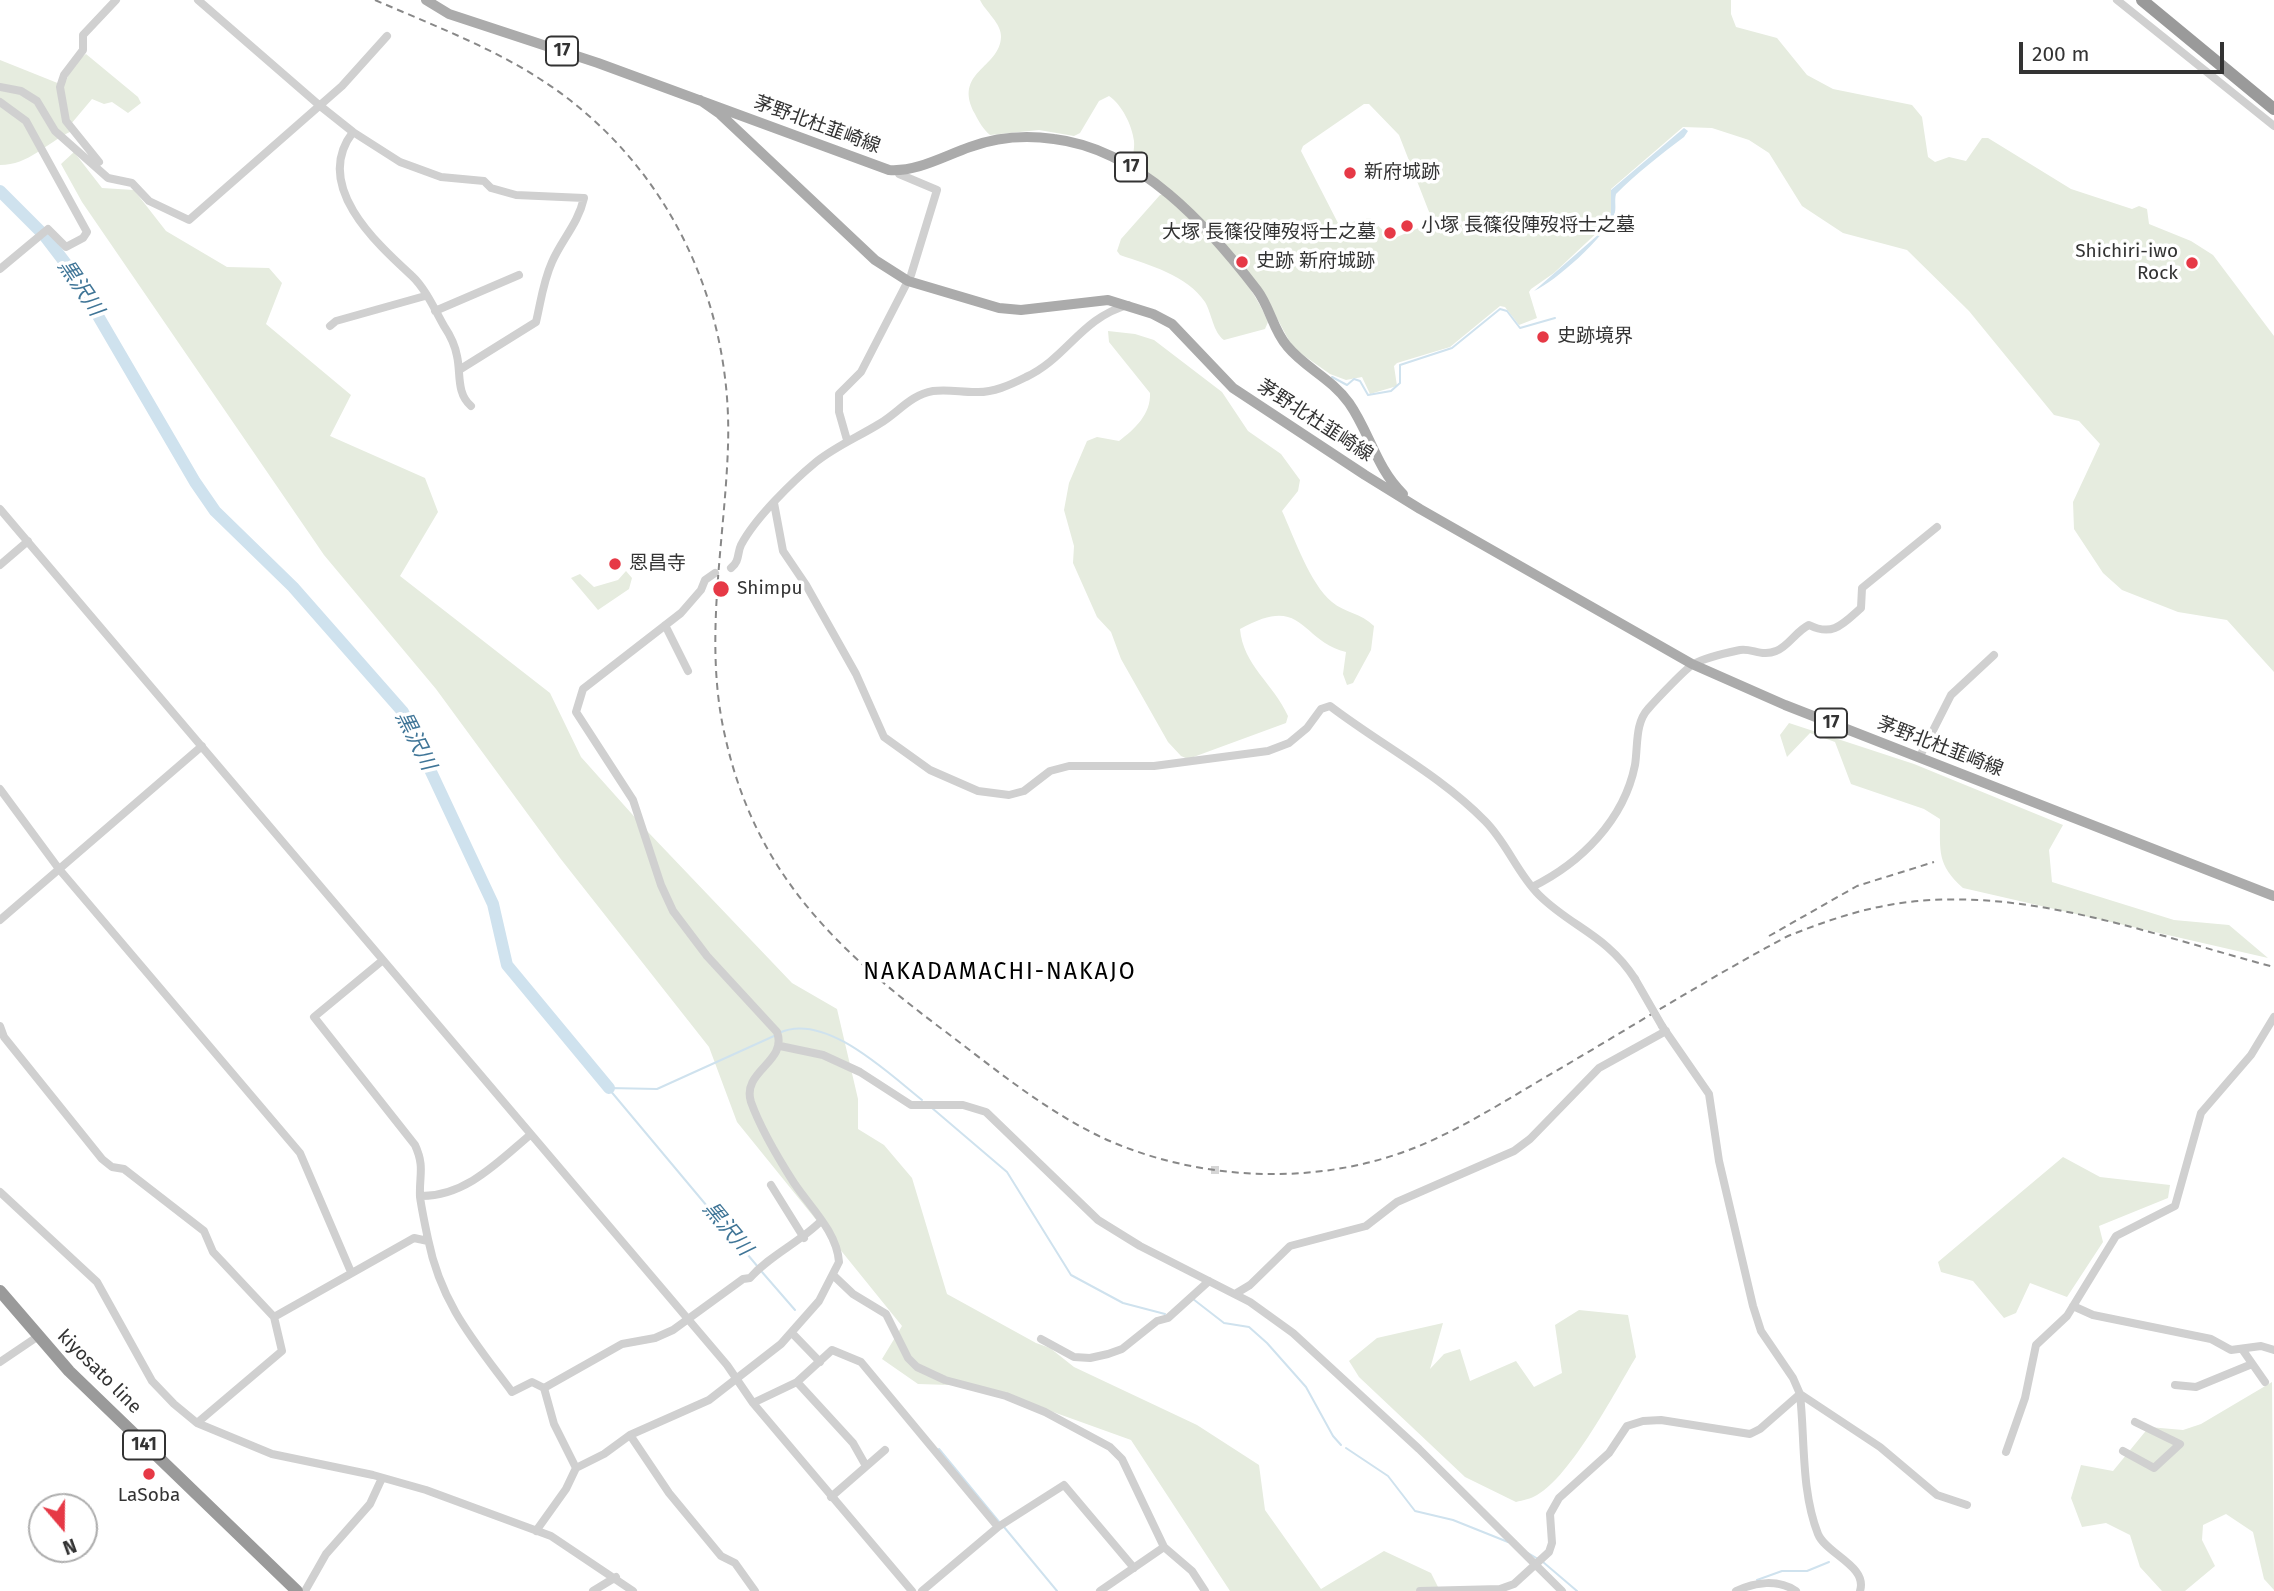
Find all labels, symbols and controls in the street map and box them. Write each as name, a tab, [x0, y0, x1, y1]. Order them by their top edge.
scale bar	[2022, 28, 2227, 72]
road number: 17	[546, 36, 578, 66]
text: 200 m	[2032, 41, 2089, 67]
street label: 茅野北杜韮崎線	[751, 92, 883, 158]
road number: 17	[1115, 152, 1147, 182]
place label: 新府城跡	[1364, 162, 1440, 184]
marker: 新府城跡	[1342, 165, 1358, 181]
place label: 小塚 長篠役陣歿将士之墓	[1421, 215, 1635, 237]
marker: 小塚 長篠役陣歿将士之墓	[1399, 218, 1415, 234]
place label: 大塚 長篠役陣歿将士之墓	[1162, 222, 1376, 244]
marker: 大塚 長篠役陣歿将士之墓	[1382, 225, 1398, 241]
place label: Shichiri-iwo Rock	[2075, 241, 2178, 285]
place label: 史跡 新府城跡	[1256, 251, 1375, 273]
marker: 史跡 新府城跡	[1234, 254, 1250, 270]
water label: 黒沢川	[52, 255, 108, 321]
marker: Shichiri-iwo Rock	[2184, 255, 2200, 271]
place label: 史跡境界	[1557, 326, 1633, 348]
marker: 史跡境界	[1535, 329, 1551, 345]
street label: 茅野北杜韮崎線	[1253, 375, 1377, 467]
place label: 恩昌寺	[629, 553, 686, 575]
marker: 恩昌寺	[607, 556, 623, 572]
place label: Shimpu	[737, 578, 802, 600]
marker: Shimpu	[711, 579, 731, 599]
water label: 黒沢川	[389, 707, 441, 775]
road number: 17	[1815, 708, 1847, 738]
street label: 茅野北杜韮崎線	[1874, 713, 2006, 781]
district label: NAKADAMACHI-NAKAJO	[866, 959, 1134, 987]
water label: 黒沢川	[697, 1197, 757, 1261]
street label: kiyosato line	[52, 1325, 146, 1419]
road number: 141	[123, 1430, 165, 1460]
marker: LaSoba	[141, 1466, 157, 1482]
place label: LaSoba	[118, 1485, 180, 1507]
north arrow	[28, 1493, 98, 1563]
text: N	[60, 1533, 80, 1559]

